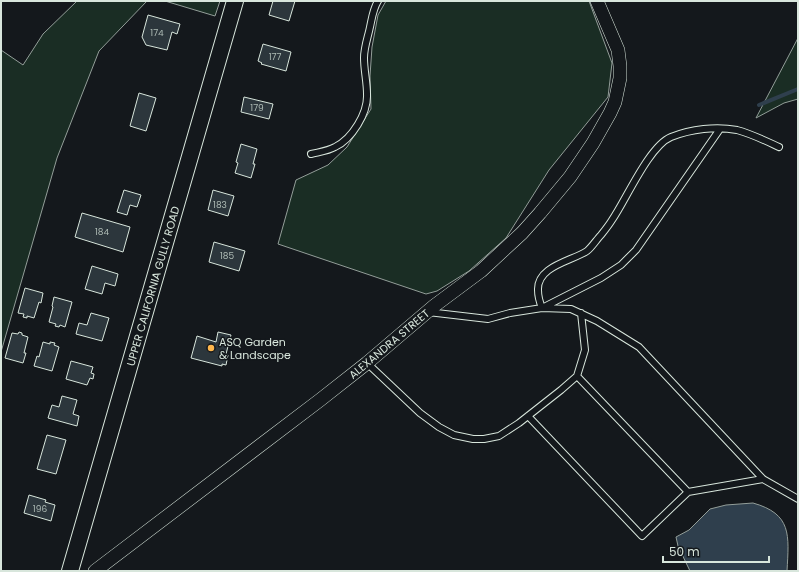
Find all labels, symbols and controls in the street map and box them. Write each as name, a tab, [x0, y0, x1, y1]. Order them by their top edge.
house number: 174	[150, 27, 164, 39]
house number: 177	[269, 51, 281, 63]
house number: 179	[250, 102, 264, 114]
house number: 183	[213, 199, 227, 211]
street label: UPPER CALIFORNIA GULLY ROAD	[122, 204, 184, 368]
house number: 184	[95, 226, 109, 238]
house number: 185	[220, 250, 234, 262]
street label: ALEXANDRA STREET	[345, 305, 433, 383]
place label: ASQ Garden & Landscape	[219, 334, 291, 363]
marker: ASQ Garden & Landscape	[206, 343, 216, 353]
house number: 196	[33, 503, 47, 515]
scale bar	[663, 538, 769, 564]
text: 50 m	[669, 543, 700, 560]

